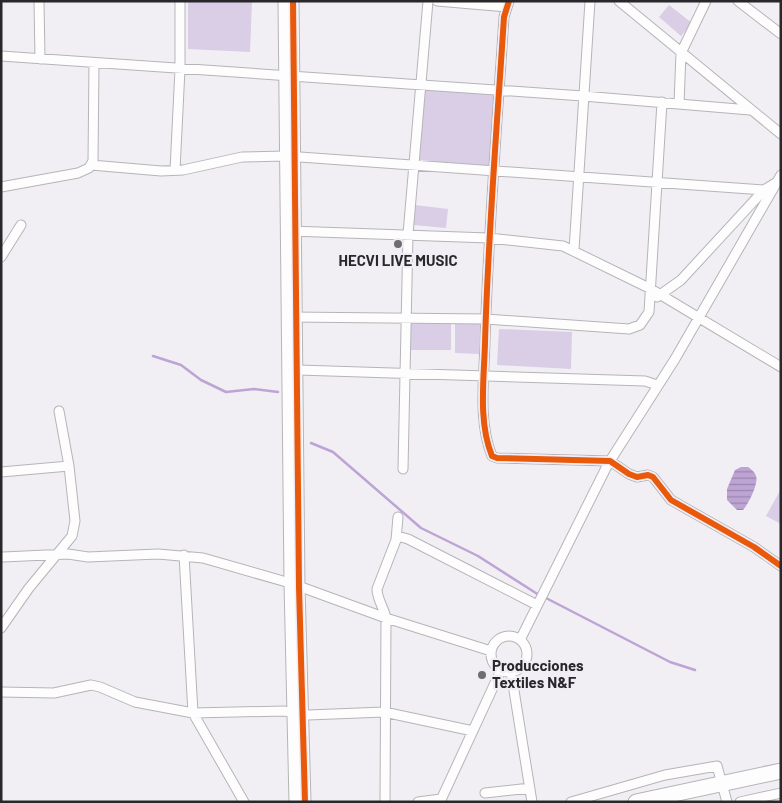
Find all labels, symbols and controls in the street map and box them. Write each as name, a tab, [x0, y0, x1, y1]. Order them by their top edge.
marker: HECVI LIVE MUSIC	[392, 238, 404, 250]
place label: HECVI LIVE MUSIC	[338, 251, 458, 269]
place label: Producciones Textiles N&F	[492, 656, 584, 691]
marker: Producciones Textiles N&F	[476, 669, 488, 681]

